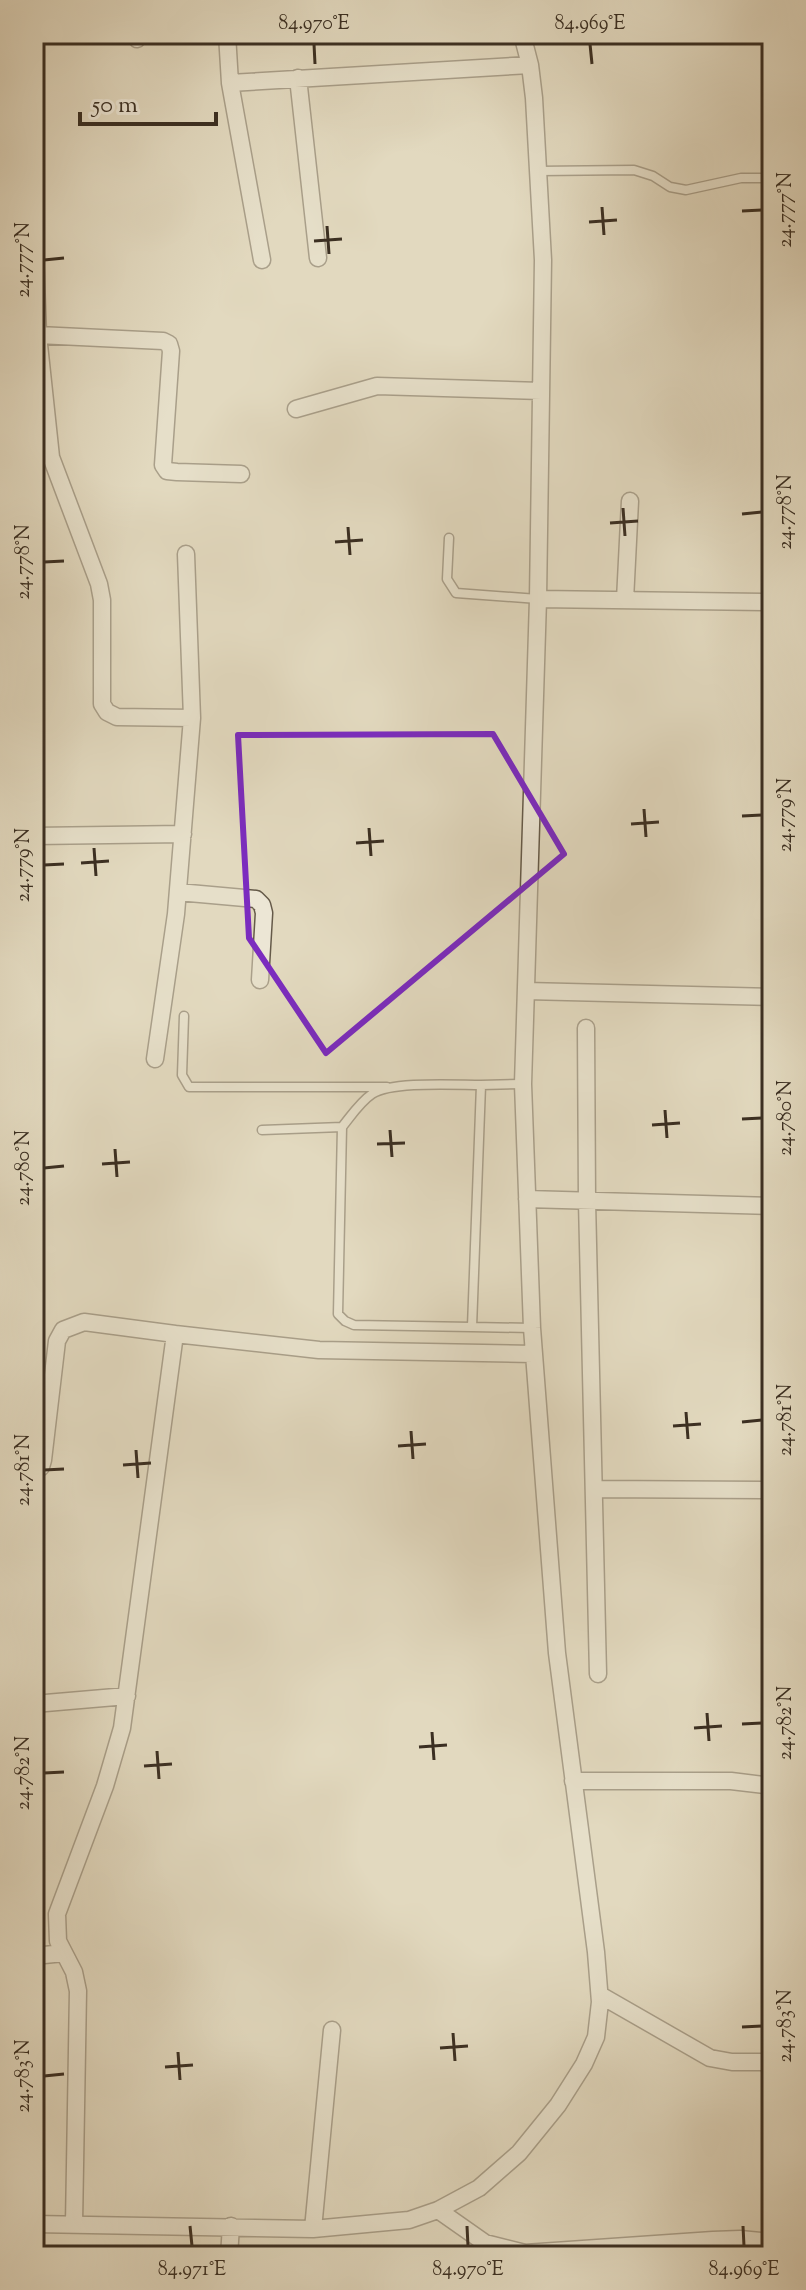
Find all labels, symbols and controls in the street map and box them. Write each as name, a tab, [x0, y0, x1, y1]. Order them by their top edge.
text: 84.970°E	[278, 10, 350, 39]
text: 84.969°E	[555, 10, 625, 39]
scale bar	[80, 76, 216, 126]
text: 50 m	[90, 89, 138, 123]
text: 24.777°N	[772, 172, 801, 248]
text: 24.777°N	[10, 222, 39, 298]
text: 24.778°N	[772, 474, 801, 550]
text: 24.778°N	[10, 524, 39, 600]
text: 24.779°N	[772, 778, 801, 852]
text: 24.779°N	[10, 828, 39, 902]
text: 24.780°N	[772, 1080, 801, 1156]
text: 24.780°N	[10, 1130, 39, 1206]
text: 24.781°N	[772, 1384, 801, 1456]
text: 24.781°N	[10, 1434, 39, 1506]
text: 24.782°N	[772, 1686, 801, 1760]
text: 24.782°N	[10, 1736, 39, 1810]
text: 24.783°N	[772, 1989, 801, 2063]
text: 24.783°N	[10, 2039, 39, 2113]
text: 84.971°E	[158, 2256, 226, 2285]
text: 84.970°E	[432, 2256, 504, 2285]
text: 84.969°E	[709, 2256, 779, 2285]

